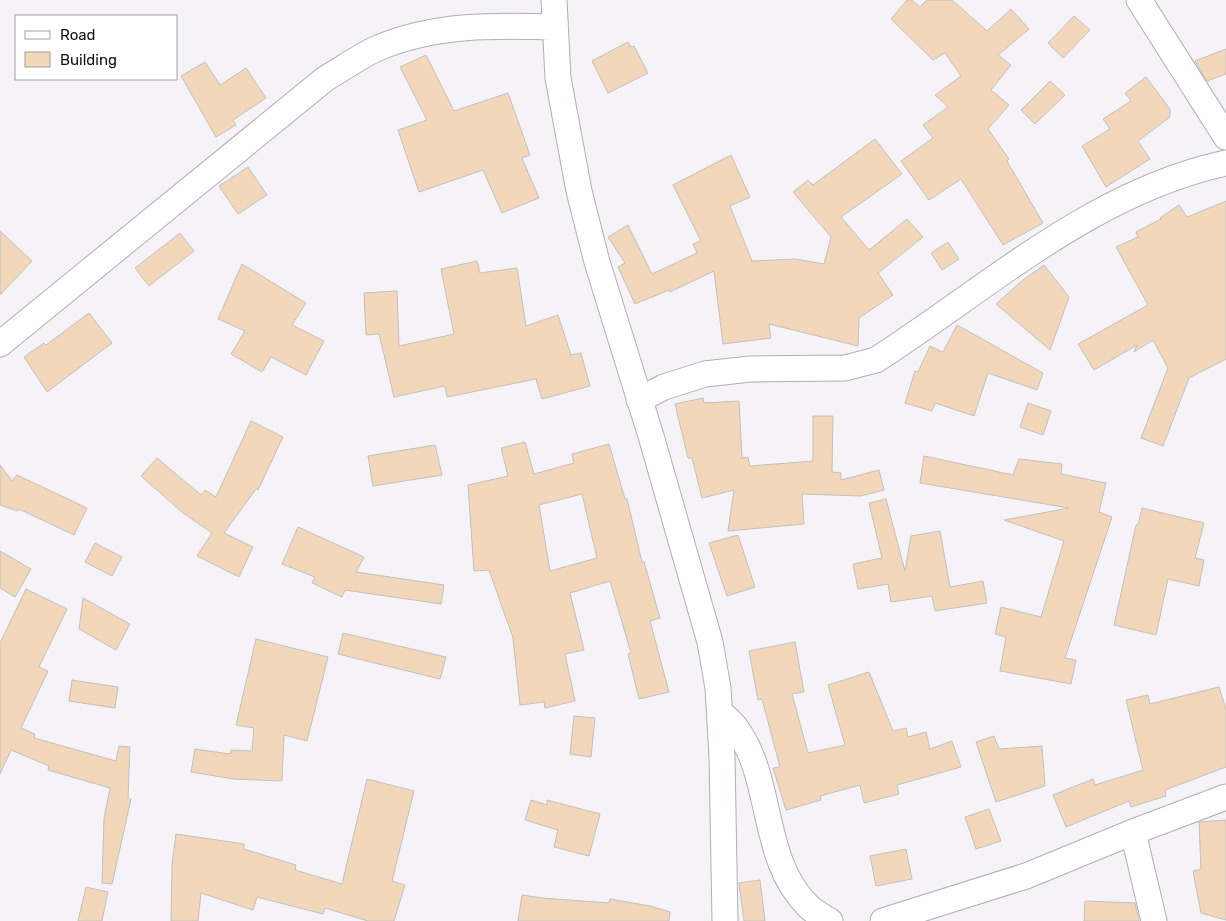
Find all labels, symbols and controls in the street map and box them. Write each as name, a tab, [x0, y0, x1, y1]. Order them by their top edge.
legend	[15, 15, 178, 80]
text: Road	[60, 26, 96, 44]
text: Building	[60, 51, 117, 69]

